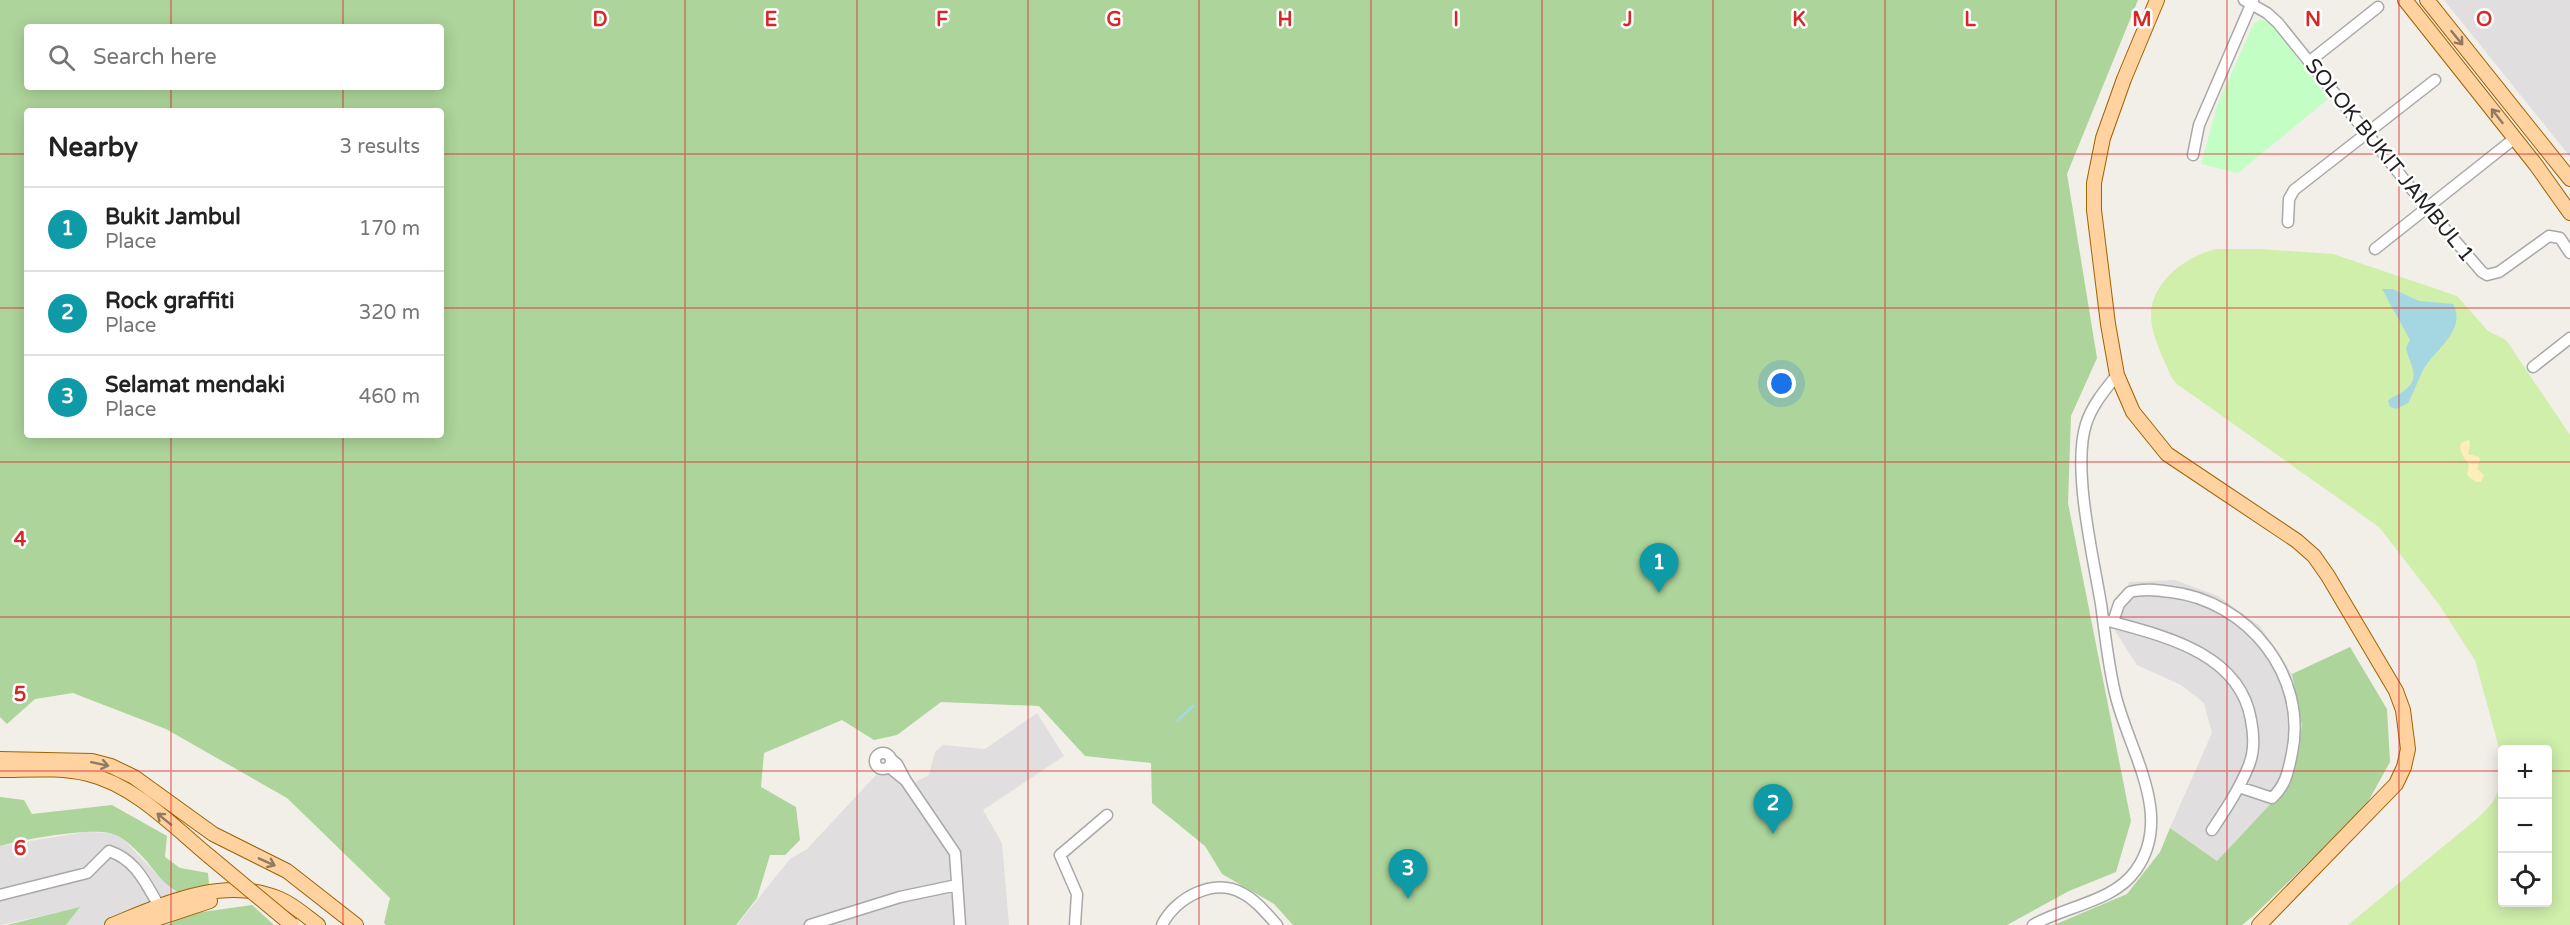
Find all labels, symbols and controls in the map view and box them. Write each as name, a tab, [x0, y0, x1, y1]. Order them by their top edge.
text: D	[592, 8, 608, 32]
text: E	[765, 8, 778, 32]
text: F	[936, 8, 948, 32]
text: G	[1106, 8, 1122, 32]
text: H	[1277, 8, 1293, 32]
text: I	[1453, 8, 1459, 32]
text: J	[1622, 8, 1633, 32]
text: K	[1792, 8, 1806, 32]
text: L	[1964, 8, 1976, 32]
text: M	[2132, 8, 2152, 32]
text: N	[2305, 8, 2321, 32]
text: O	[2476, 8, 2492, 32]
search box	[24, 24, 444, 90]
one-way arrow	[2450, 29, 2463, 45]
icon: search	[45, 41, 78, 74]
text: Search here	[93, 44, 217, 70]
street label: SOLOK BUKIT JAMBUL 1	[2300, 54, 2479, 267]
one-way arrow	[2490, 108, 2503, 124]
text: Nearby	[48, 132, 138, 163]
text: 3 results	[340, 135, 420, 159]
text: Bukit Jambul	[105, 204, 241, 230]
text: 1	[61, 217, 74, 241]
text: 170 m	[359, 217, 420, 241]
text: Place	[105, 230, 156, 254]
text: Rock graffiti	[105, 288, 234, 314]
text: 2	[61, 301, 74, 325]
text: 320 m	[359, 301, 420, 325]
text: Place	[105, 314, 156, 338]
your location	[1767, 369, 1796, 398]
text: Selamat mendaki	[105, 372, 285, 398]
text: 3	[61, 385, 74, 409]
text: 460 m	[359, 385, 420, 409]
text: Place	[105, 398, 156, 422]
text: 4	[14, 528, 27, 552]
pin: 1	[1640, 544, 1678, 593]
text: 5	[14, 683, 26, 707]
map controls	[2498, 745, 2552, 907]
button: +	[2498, 745, 2552, 799]
one-way arrow	[90, 758, 109, 770]
pin: 2	[1754, 784, 1792, 834]
button: −	[2498, 799, 2552, 853]
one-way arrow	[156, 813, 172, 826]
text: 6	[14, 837, 26, 861]
pin: 3	[1388, 850, 1428, 899]
button: locate	[2498, 853, 2552, 907]
one-way arrow	[258, 856, 276, 868]

